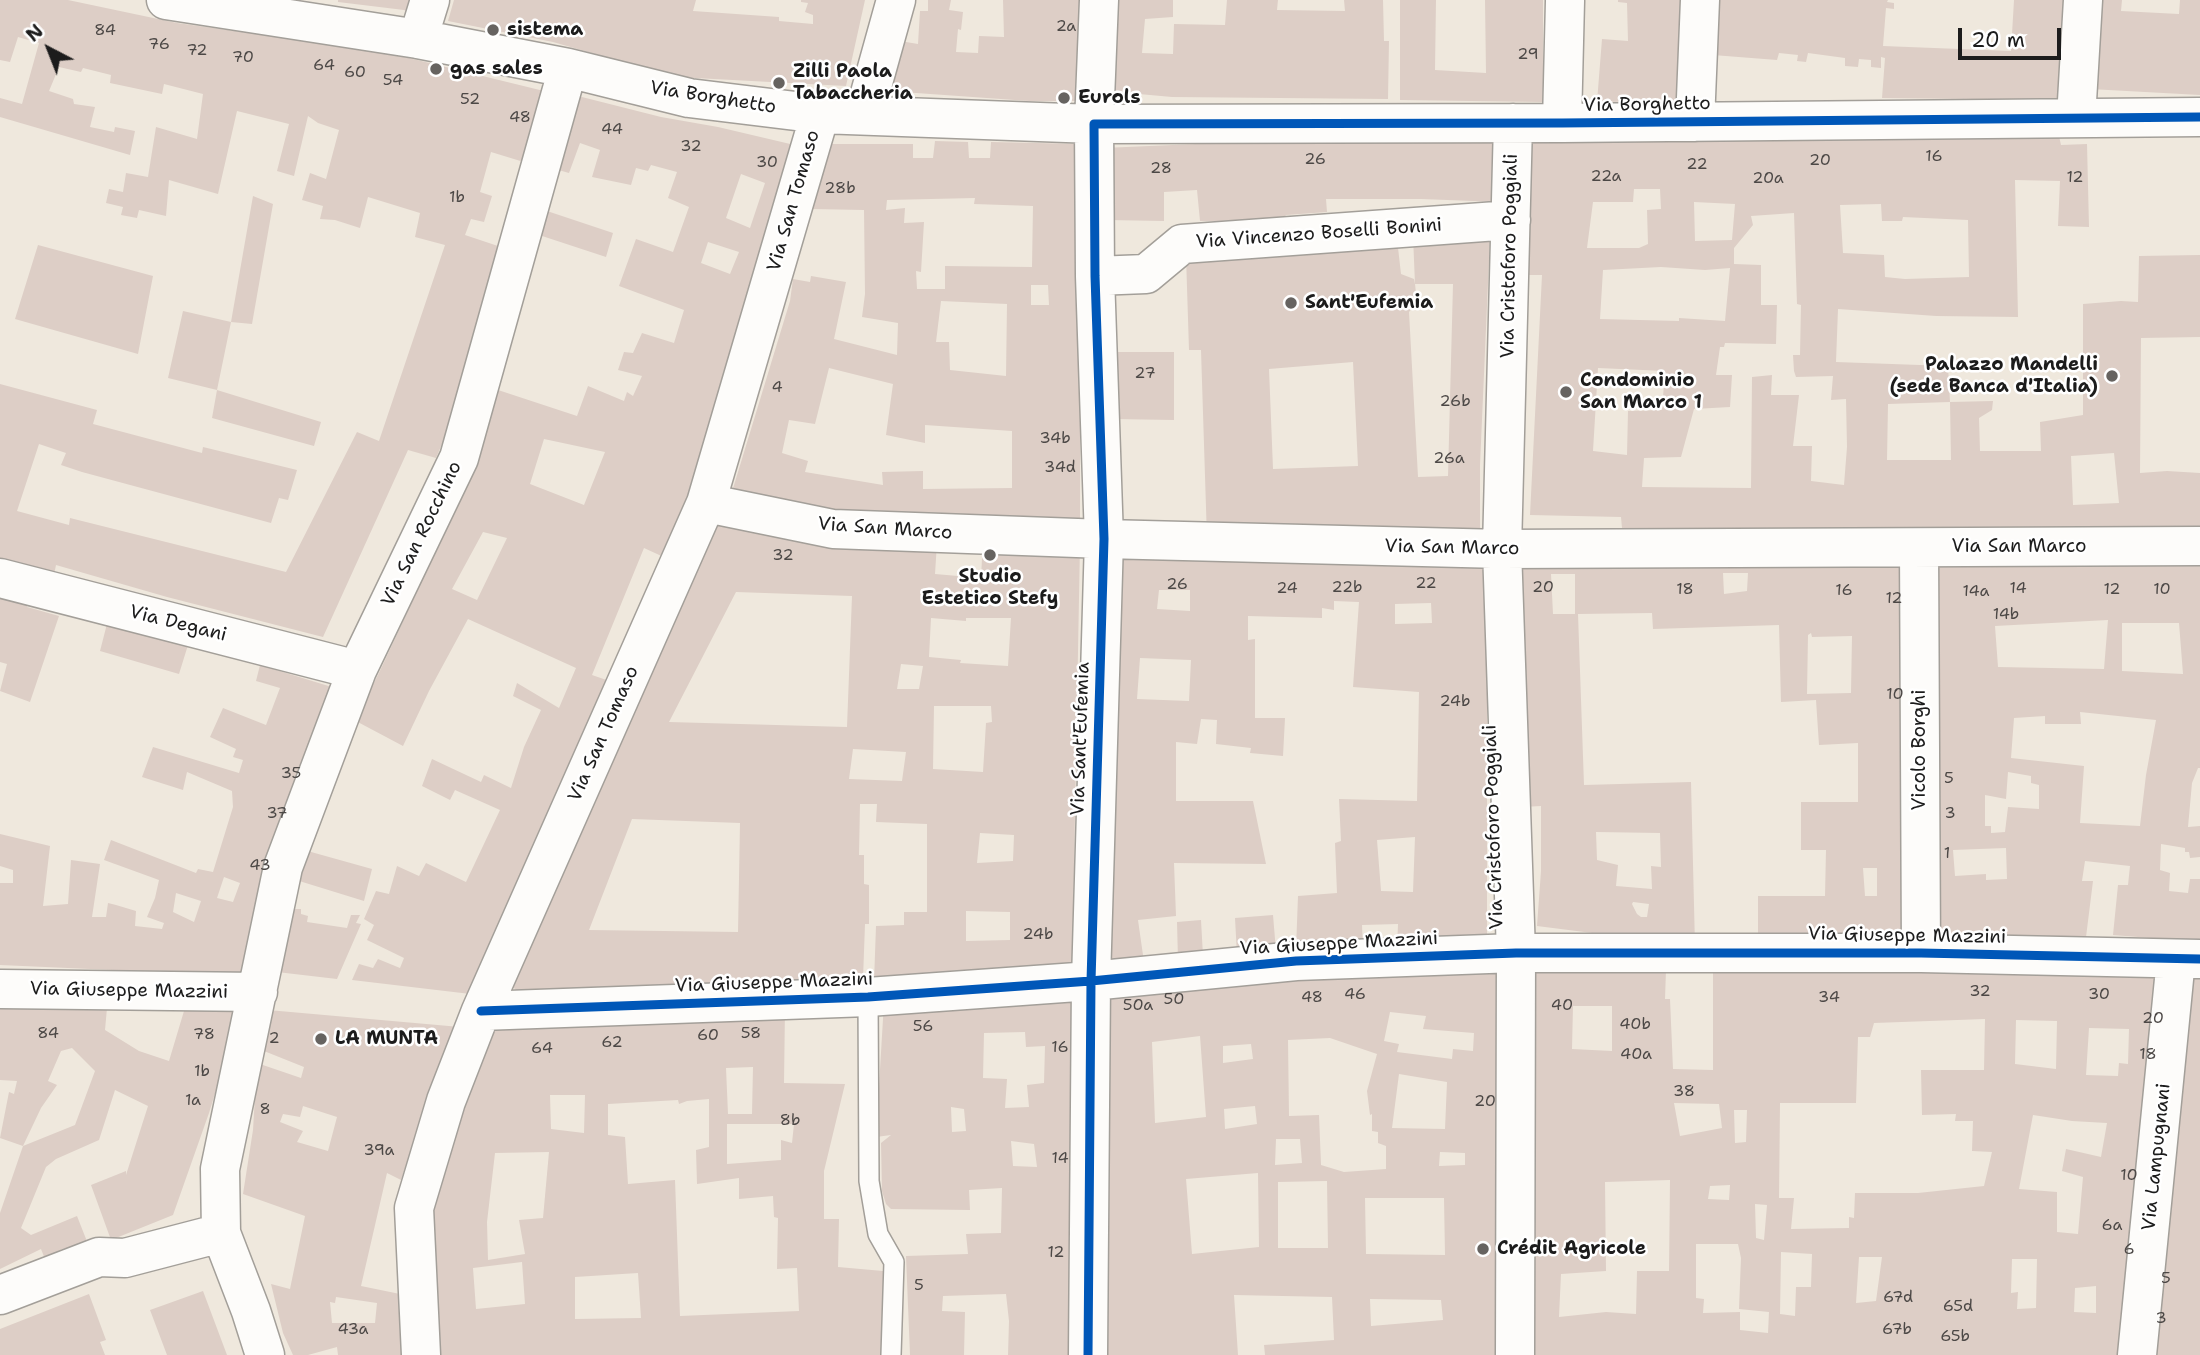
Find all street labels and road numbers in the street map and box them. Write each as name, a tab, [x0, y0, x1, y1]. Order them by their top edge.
street label: Via Borghetto	[648, 77, 778, 119]
street label: Via Borghetto	[1583, 92, 1711, 118]
street label: Via San Tomaso	[763, 128, 825, 274]
street label: Via Cristoforo Poggiali	[1497, 153, 1523, 359]
street label: Via Vincenzo Boselli Bonini	[1195, 214, 1443, 254]
street label: Via San Rocchino	[377, 458, 467, 610]
street label: Via San Marco	[817, 513, 953, 545]
street label: Via San Marco	[1384, 535, 1520, 561]
street label: Via San Marco	[1952, 536, 2086, 558]
street label: Via Degani	[127, 601, 229, 647]
street label: Via Sant'Eufemia	[1067, 662, 1095, 816]
street label: Via San Tomaso	[564, 663, 644, 805]
street label: Vicolo Borghi	[1909, 689, 1931, 811]
street label: Via Cristoforo Poggiali	[1479, 724, 1509, 930]
street label: Via Giuseppe Mazzini	[1808, 923, 2006, 949]
street label: Via Giuseppe Mazzini	[1239, 927, 1439, 961]
street label: Via Giuseppe Mazzini	[674, 968, 874, 998]
street label: Via Giuseppe Mazzini	[30, 978, 228, 1004]
street label: Via Lampugnani	[2138, 1082, 2176, 1232]

